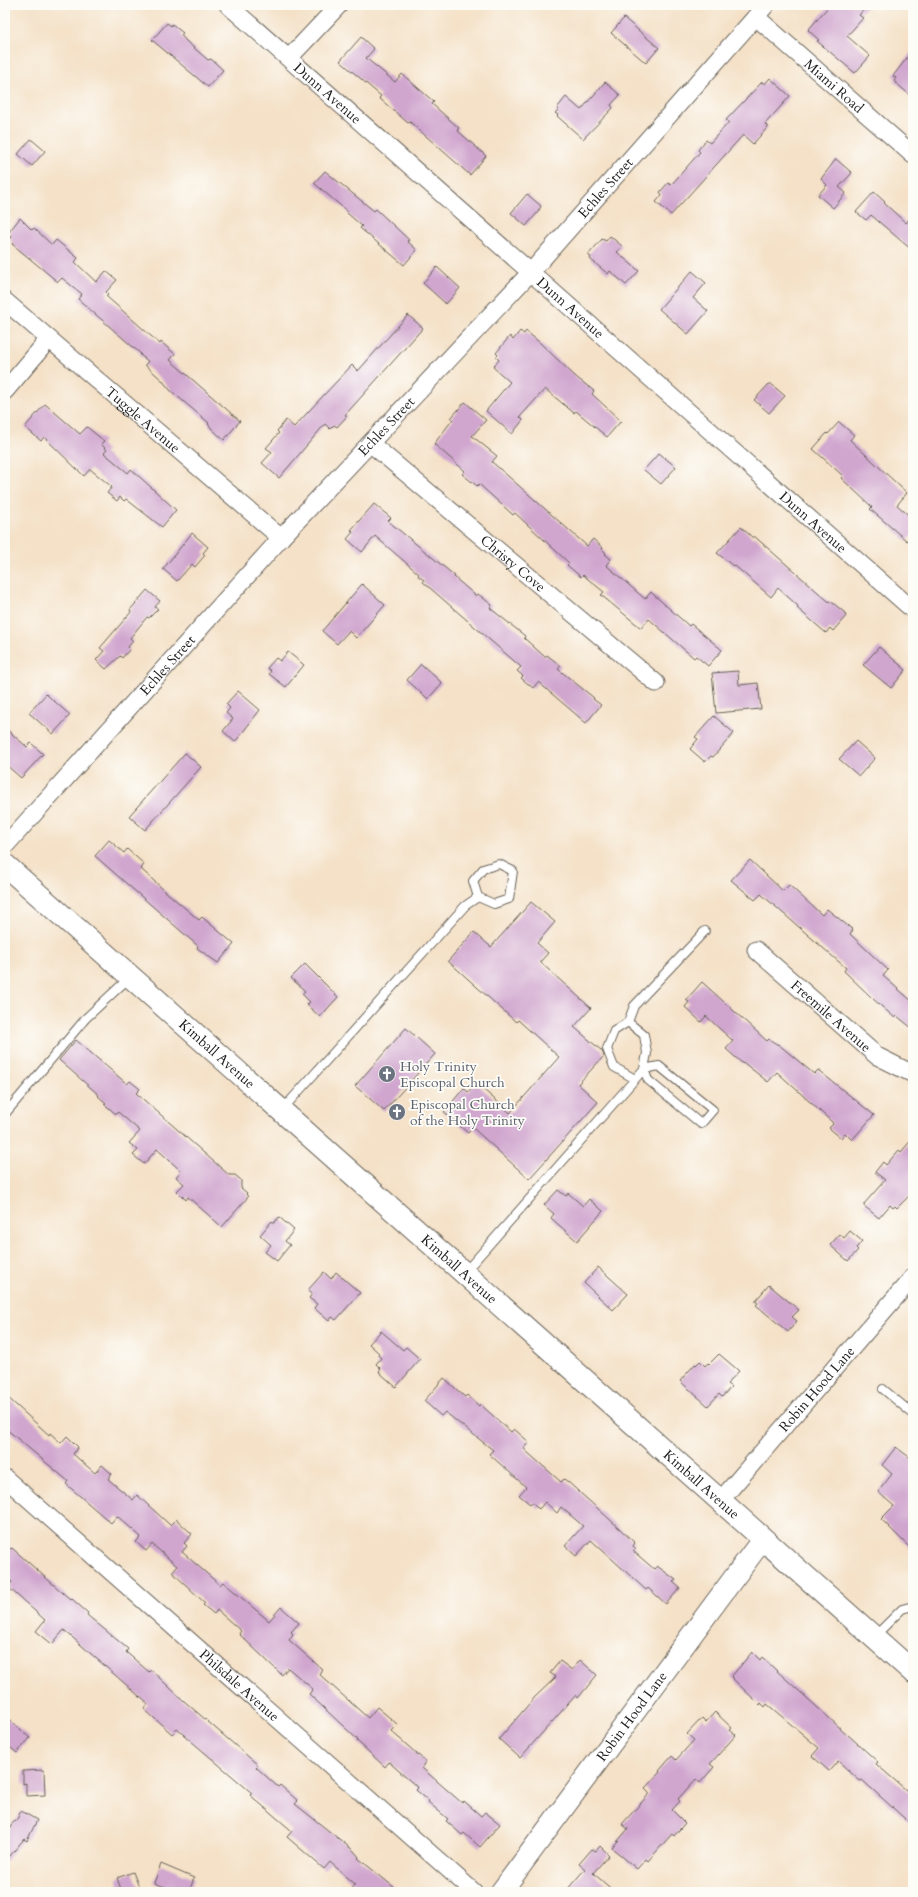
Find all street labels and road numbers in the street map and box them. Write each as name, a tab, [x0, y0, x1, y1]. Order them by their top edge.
street label: Miami Road	[800, 54, 868, 117]
street label: Dunn Avenue	[290, 58, 366, 128]
street label: Echles Street	[573, 153, 637, 222]
street label: Dunn Avenue	[533, 273, 608, 343]
street label: Tuggle Avenue	[102, 382, 184, 457]
street label: Echles Street	[354, 392, 419, 460]
street label: Dunn Avenue	[776, 487, 851, 557]
street label: Christy Cove	[477, 530, 550, 596]
street label: Echles Street	[135, 630, 200, 699]
street label: Freemile Avenue	[787, 976, 875, 1056]
street label: Kimball Avenue	[175, 1015, 260, 1093]
street label: Kimball Avenue	[417, 1230, 502, 1308]
street label: Robin Hood Lane	[774, 1342, 859, 1436]
street label: Kimball Avenue	[659, 1445, 744, 1523]
street label: Philsdale Avenue	[196, 1645, 284, 1726]
street label: Robin Hood Lane	[592, 1667, 671, 1765]

